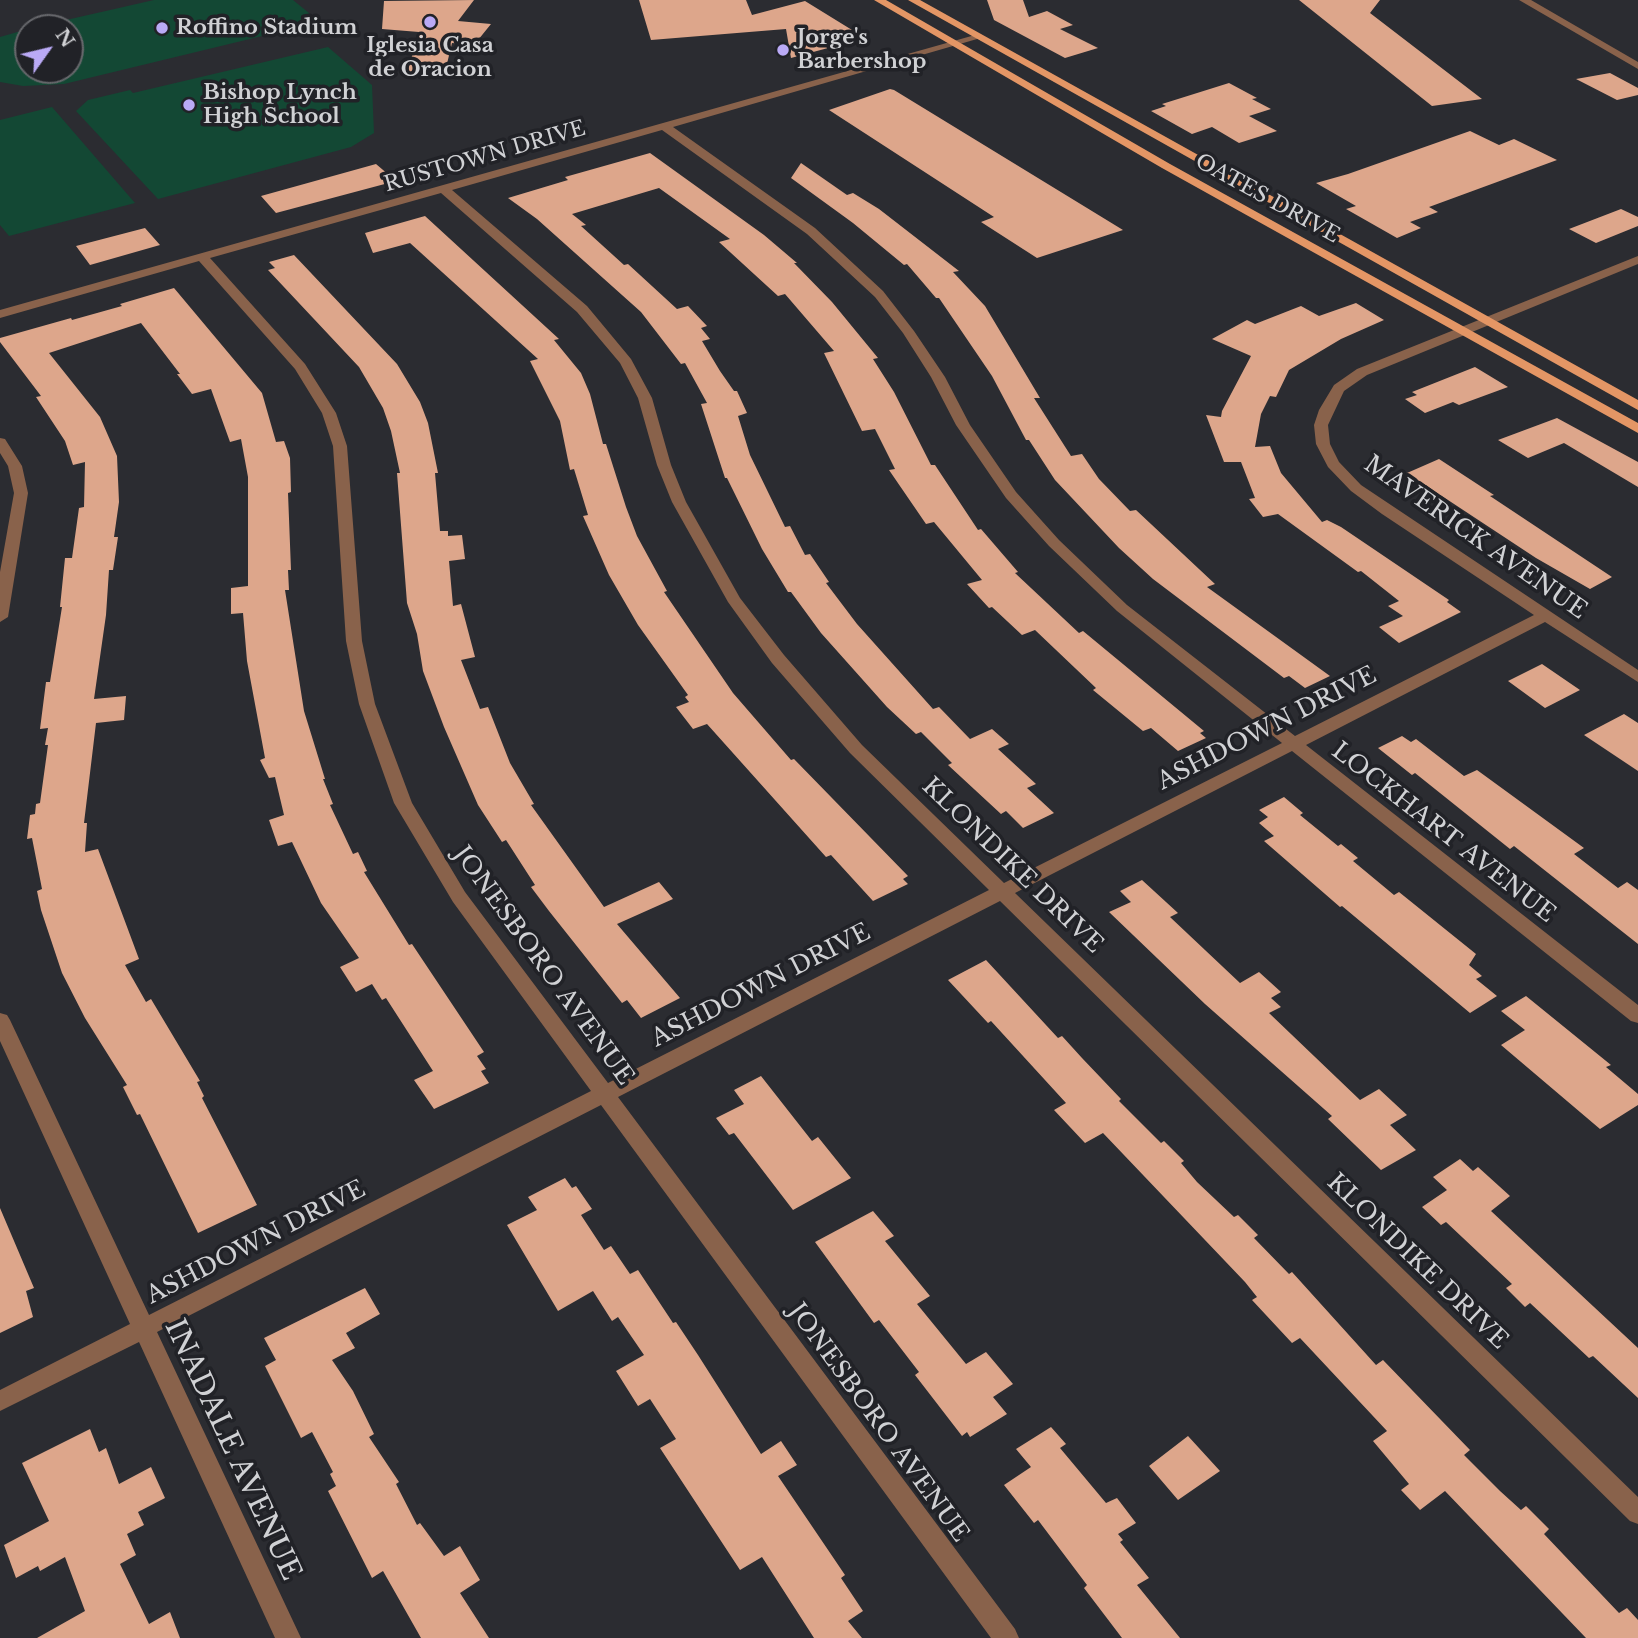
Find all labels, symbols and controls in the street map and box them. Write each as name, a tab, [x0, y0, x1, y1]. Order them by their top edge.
north arrow	[14, 14, 84, 84]
marker: Iglesia Casa de Oracion	[422, 14, 438, 30]
place label: Roffino Stadium	[176, 15, 358, 41]
marker: Roffino Stadium	[154, 20, 170, 36]
text: N	[51, 24, 80, 52]
place label: Jorge's Barbershop	[797, 25, 926, 75]
place label: Iglesia Casa de Oracion	[366, 33, 494, 83]
marker: Jorge's Barbershop	[775, 42, 791, 58]
place label: Bishop Lynch High School	[203, 80, 357, 130]
marker: Bishop Lynch High School	[181, 97, 197, 113]
street label: RUSTOWN DRIVE	[381, 116, 589, 198]
street label: OATES DRIVE	[1191, 149, 1343, 249]
street label: MAVERICK AVENUE	[1358, 450, 1592, 626]
street label: ASHDOWN DRIVE	[1153, 661, 1381, 797]
street label: LOCKHART AVENUE	[1325, 737, 1561, 929]
street label: KLONDIKE DRIVE	[916, 772, 1108, 960]
street label: JONESBORO AVENUE	[447, 841, 639, 1091]
street label: ASHDOWN DRIVE	[647, 918, 875, 1054]
street label: KLONDIKE DRIVE	[1321, 1168, 1513, 1356]
street label: ASHDOWN DRIVE	[142, 1175, 370, 1311]
street label: JONESBORO AVENUE	[782, 1298, 974, 1548]
street label: INADALE AVENUE	[157, 1314, 307, 1586]

